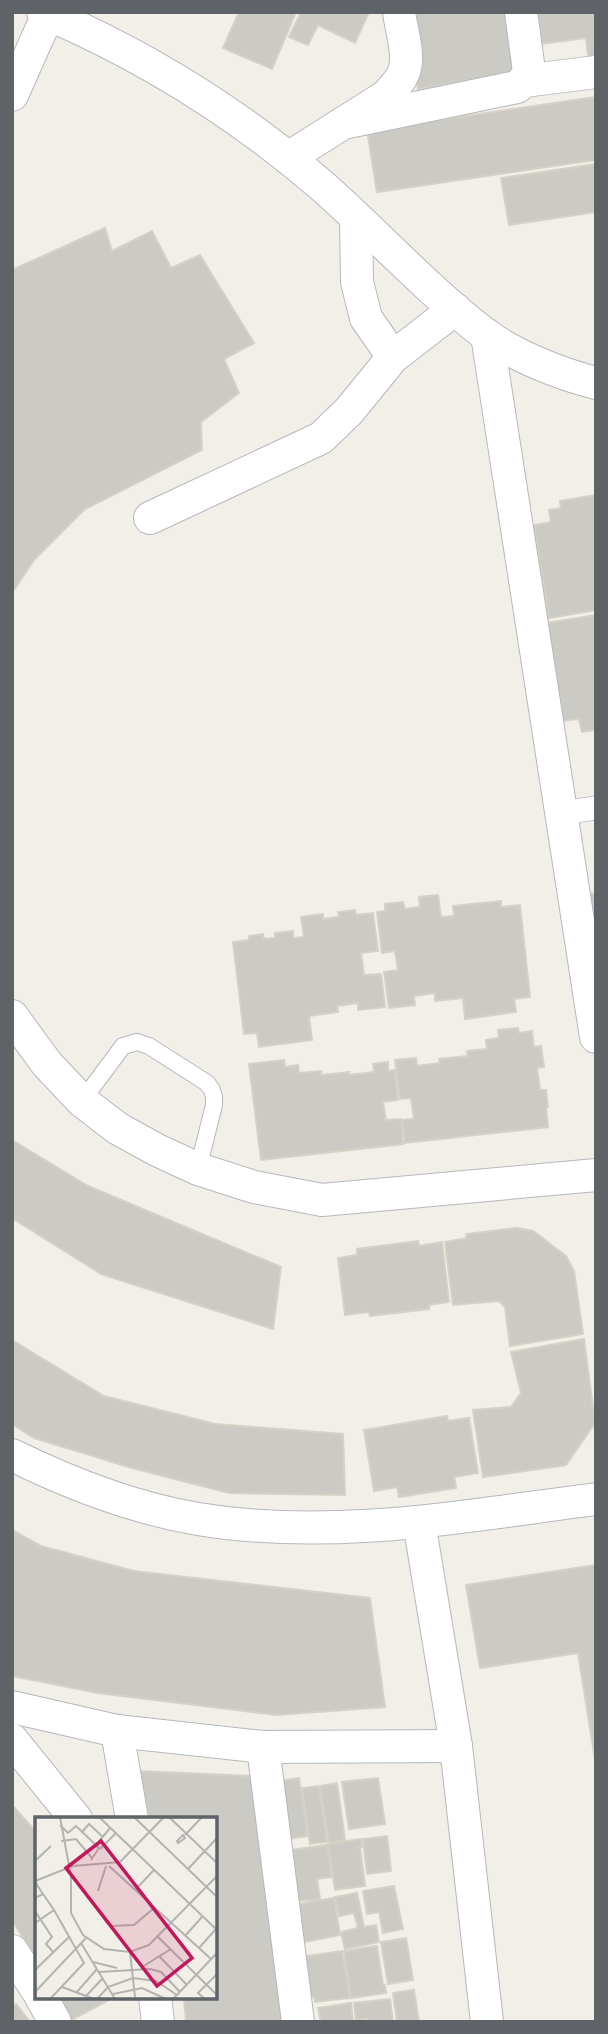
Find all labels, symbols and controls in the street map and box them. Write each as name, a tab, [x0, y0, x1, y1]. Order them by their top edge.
inset map	[35, 1817, 217, 1999]

